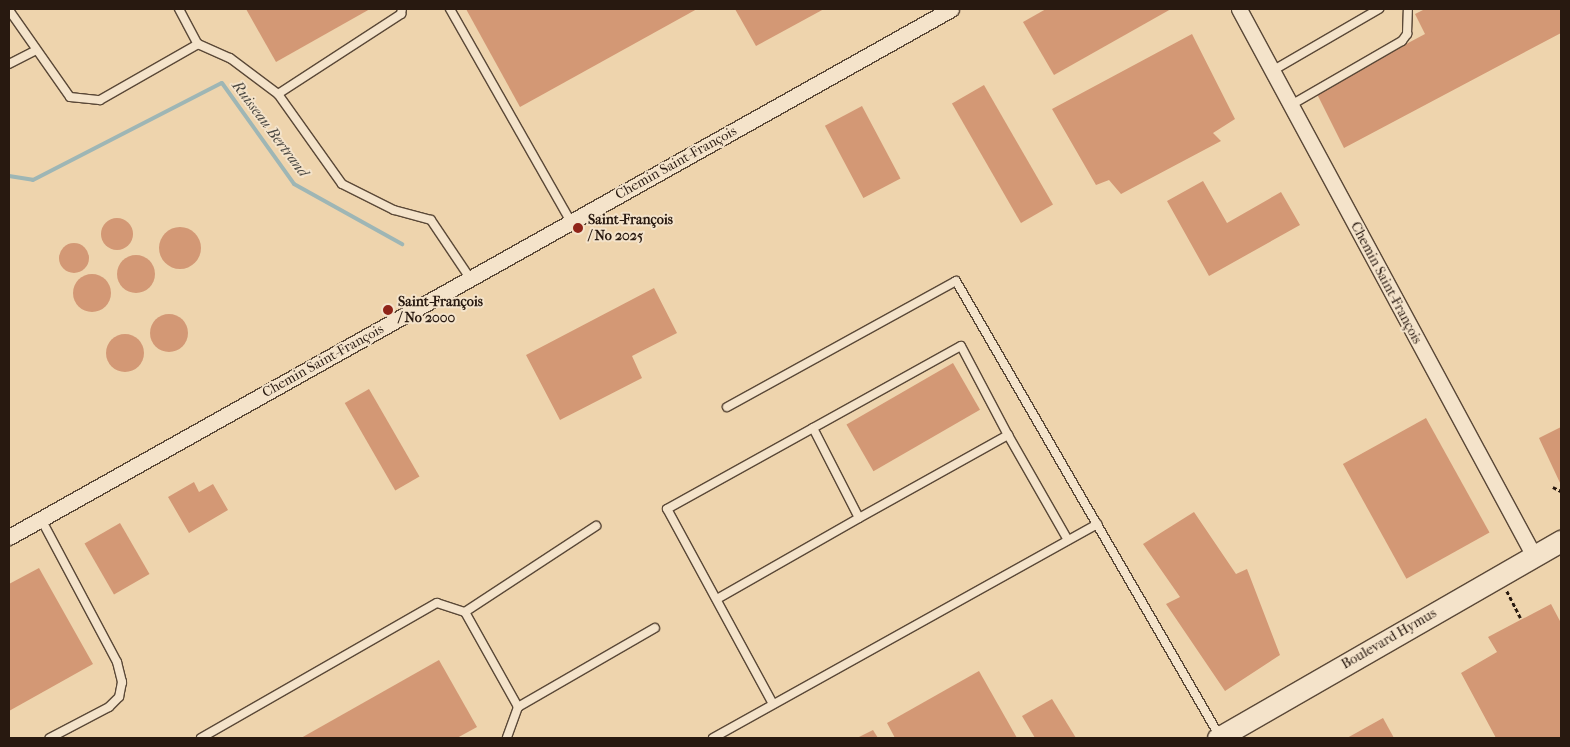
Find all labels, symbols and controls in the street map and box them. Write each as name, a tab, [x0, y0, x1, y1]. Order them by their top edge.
water label: Ruisseau Bertrand	[228, 77, 312, 181]
street label: Chemin Saint-François	[612, 123, 740, 203]
place label: Saint-François / No 2025	[588, 212, 673, 244]
street label: Chemin Saint-François	[1347, 219, 1425, 347]
marker: Saint-François / No 2025	[572, 222, 584, 234]
place label: Saint-François / No 2000	[398, 294, 483, 326]
marker: Saint-François / No 2000	[382, 304, 394, 316]
street label: Chemin Saint-François	[259, 321, 387, 401]
street label: Boulevard Hymus	[1338, 605, 1440, 673]

